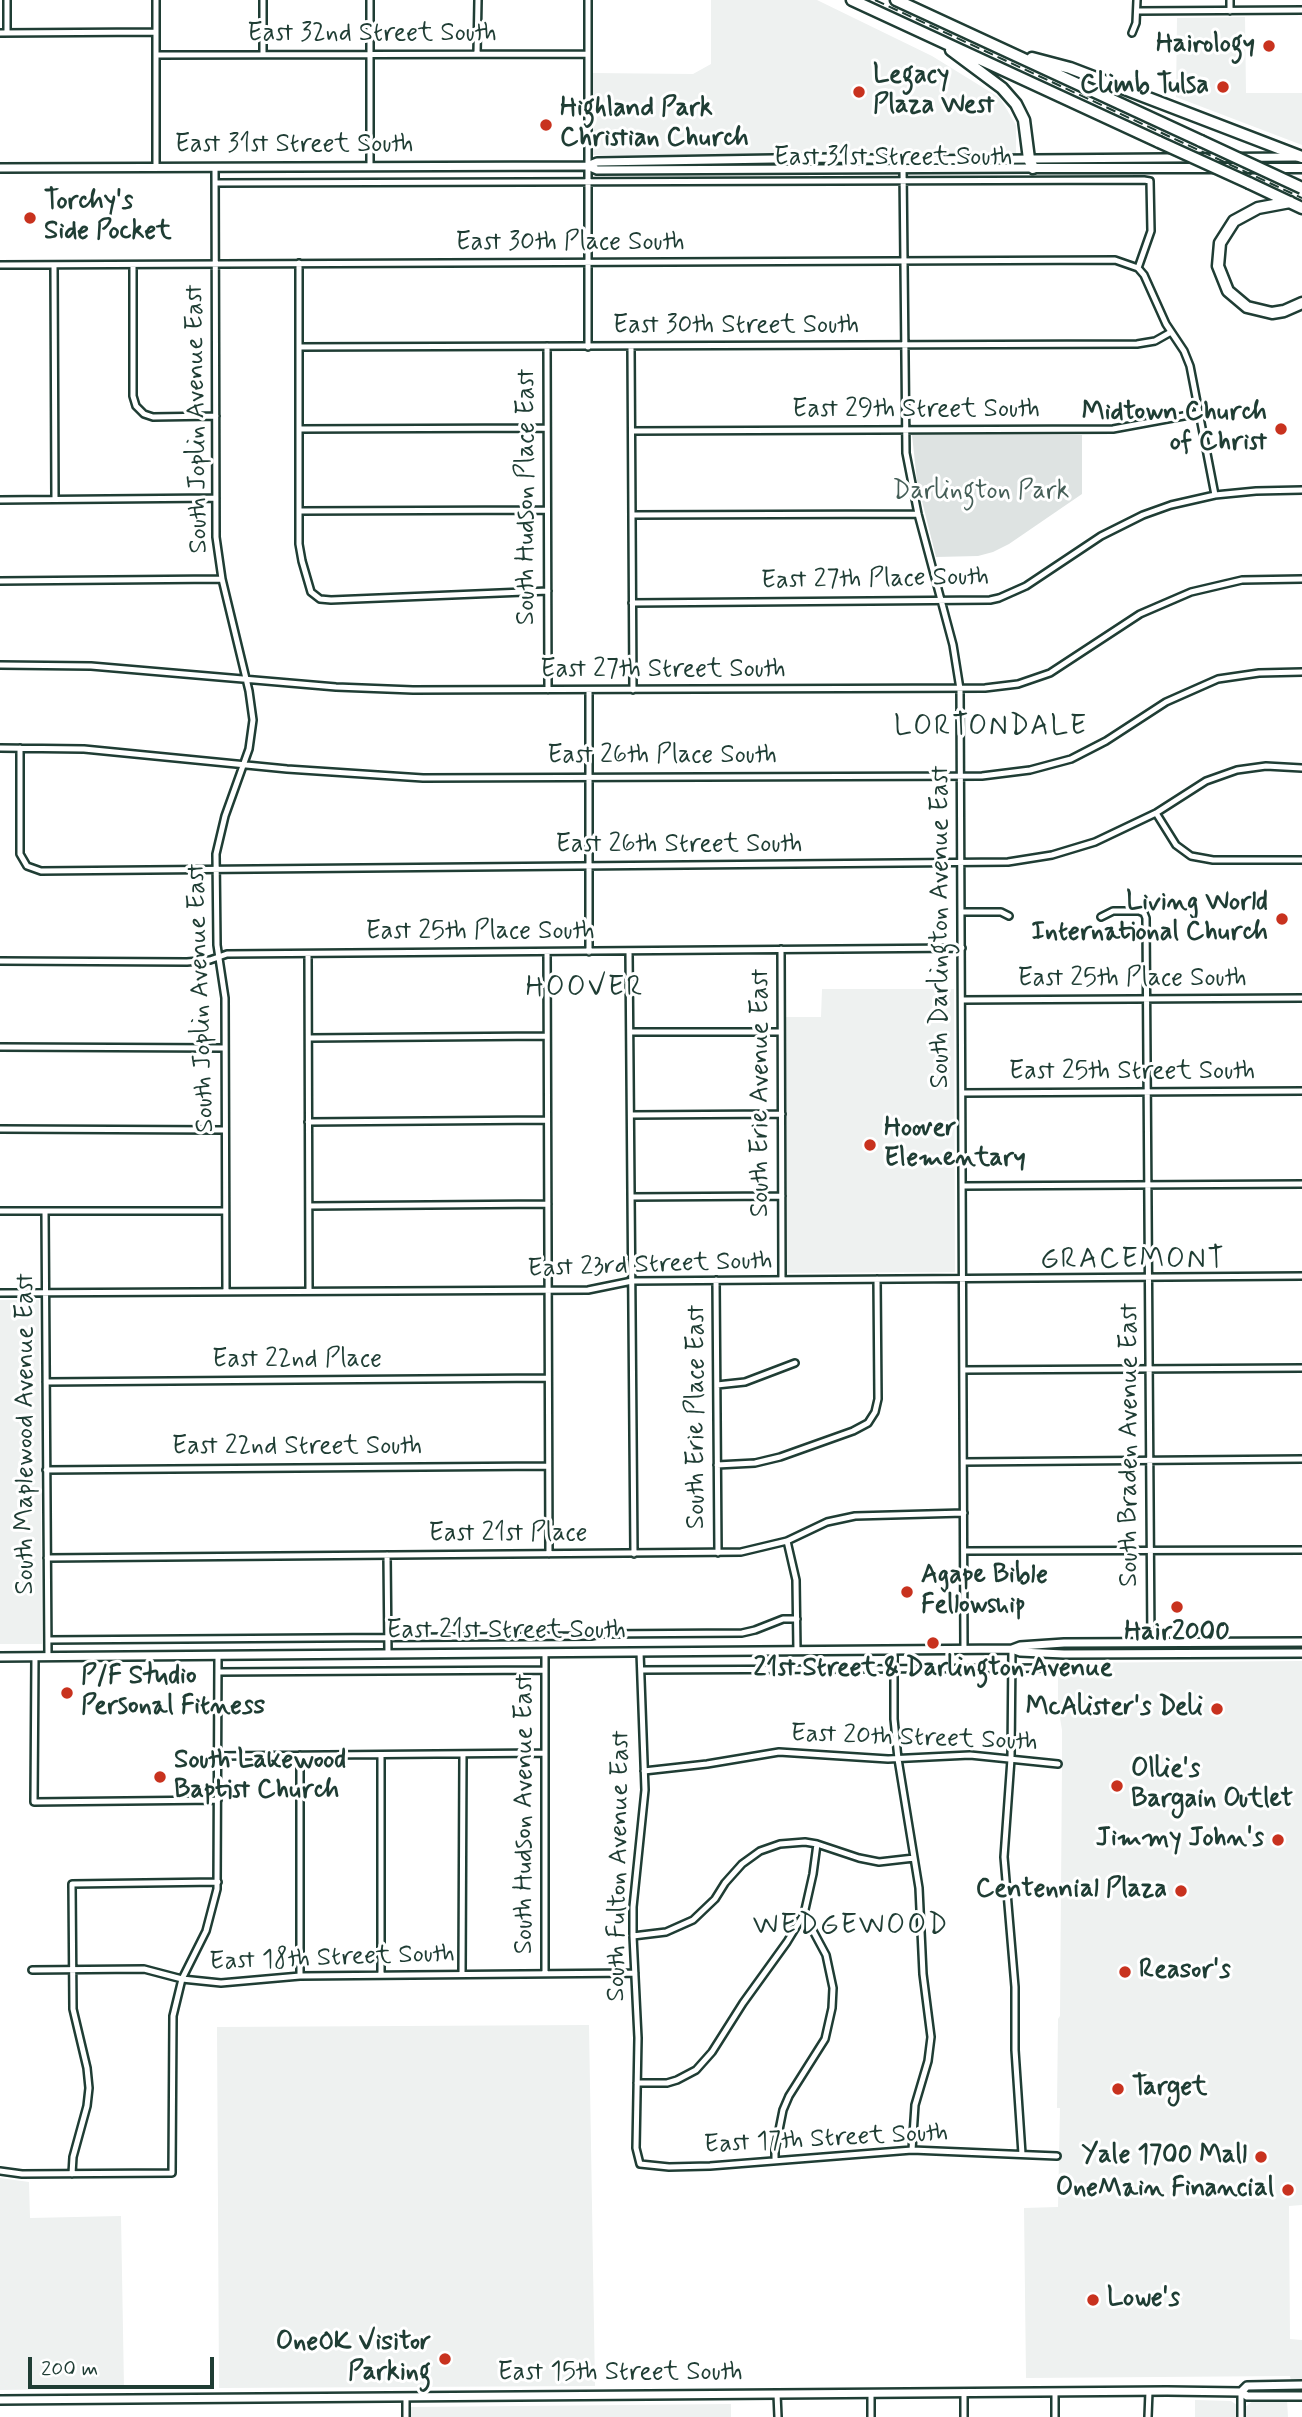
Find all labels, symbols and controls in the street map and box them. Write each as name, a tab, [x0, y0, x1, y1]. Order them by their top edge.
street label: East 32nd Street South	[247, 19, 497, 51]
place label: Hairology	[1156, 30, 1255, 62]
marker: Hairology	[1261, 38, 1277, 54]
place label: Legacy Plaza West	[873, 61, 994, 122]
place label: Climb Tulsa	[1080, 71, 1209, 103]
marker: Climb Tulsa	[1215, 79, 1231, 95]
marker: Legacy Plaza West	[851, 84, 867, 100]
place label: Highland Park Christian Church	[560, 94, 749, 156]
marker: Highland Park Christian Church	[538, 117, 554, 133]
street label: East 31st Street South	[175, 130, 413, 162]
street label: East 31st Street South	[774, 143, 1012, 175]
place label: Torchy's Side Pocket	[44, 187, 171, 248]
marker: Torchy's Side Pocket	[22, 210, 38, 226]
street label: East 30th Place South	[455, 228, 685, 260]
street label: South Joplin Avenue East	[180, 284, 216, 554]
street label: East 30th Street South	[613, 311, 859, 343]
street label: South Hudson Place East	[512, 369, 544, 625]
street label: East 29th Street South	[792, 395, 1040, 427]
place label: Midtown Church of Christ	[1082, 398, 1267, 460]
marker: Midtown Church of Christ	[1273, 421, 1289, 437]
park label: Darlington Park	[893, 477, 1069, 509]
street label: East 27th Place South	[761, 562, 989, 598]
street label: East 27th Street South	[540, 655, 786, 687]
district label: LORTONDALE	[895, 711, 1087, 745]
street label: East 26th Place South	[547, 741, 777, 773]
street label: South Darlington Avenue East	[926, 765, 958, 1089]
street label: East 26th Street South	[556, 830, 802, 862]
street label: South Joplin Avenue East	[182, 863, 222, 1133]
place label: Living World International Church	[1031, 888, 1268, 950]
marker: Living World International Church	[1274, 911, 1290, 927]
street label: East 25th Place South	[365, 917, 595, 949]
street label: East 25th Place South	[1017, 964, 1247, 996]
street label: South Erie Avenue East	[746, 969, 778, 1217]
district label: HOOVER	[525, 972, 645, 1006]
street label: East 25th Street South	[1009, 1057, 1255, 1089]
place label: Hoover Elementary	[884, 1114, 1026, 1176]
marker: Hoover Elementary	[862, 1137, 878, 1153]
district label: GRACEMONT	[1040, 1244, 1226, 1278]
street label: East 23rd Street South	[527, 1246, 773, 1286]
street label: South Maplewood Avenue East	[11, 1273, 43, 1595]
street label: South Braden Avenue East	[1115, 1303, 1147, 1587]
street label: South Erie Place East	[682, 1305, 714, 1529]
street label: East 22nd Place	[212, 1345, 382, 1377]
street label: East 22nd Street South	[172, 1432, 422, 1464]
street label: East 21st Place	[428, 1519, 588, 1551]
place label: Agape Bible Fellowship	[921, 1561, 1048, 1622]
marker: Agape Bible Fellowship	[899, 1584, 915, 1600]
marker: Hair2000	[1169, 1599, 1185, 1615]
street label: East 21st Street South	[386, 1616, 626, 1648]
place label: Hair2000	[1124, 1618, 1230, 1650]
marker: 21st Street & Darlington Avenue	[925, 1635, 941, 1651]
place label: 21st Street & Darlington Avenue	[754, 1654, 1112, 1686]
place label: P/F Studio Personal Fitness	[81, 1662, 265, 1724]
street label: South Hudson Avenue East	[510, 1674, 542, 1954]
marker: P/F Studio Personal Fitness	[59, 1685, 75, 1701]
place label: McAlister's Deli	[1026, 1693, 1203, 1725]
marker: McAlister's Deli	[1209, 1701, 1225, 1717]
street label: East 20th Street South	[790, 1719, 1038, 1759]
street label: South Fulton Avenue East	[602, 1730, 638, 2002]
place label: South Lakewood Baptist Church	[174, 1746, 346, 1808]
place label: Ollie's Bargain Outlet	[1131, 1755, 1293, 1816]
marker: South Lakewood Baptist Church	[152, 1769, 168, 1785]
marker: Ollie's Bargain Outlet	[1109, 1778, 1125, 1794]
place label: Jimmy John's	[1096, 1824, 1264, 1856]
marker: Jimmy John's	[1270, 1832, 1286, 1848]
place label: Centennial Plaza	[976, 1875, 1167, 1907]
marker: Centennial Plaza	[1173, 1883, 1189, 1899]
district label: WEDGEWOOD	[754, 1910, 948, 1944]
street label: East 18th Street South	[209, 1939, 455, 1979]
place label: Reasor's	[1139, 1956, 1231, 1988]
marker: Reasor's	[1117, 1964, 1133, 1980]
place label: Target	[1132, 2073, 1207, 2105]
marker: Target	[1110, 2081, 1126, 2097]
street label: East 17th Street South	[703, 2118, 949, 2162]
place label: Yale 1700 Mall	[1081, 2141, 1247, 2173]
marker: Yale 1700 Mall	[1253, 2149, 1269, 2165]
place label: OneMain Financial	[1056, 2174, 1274, 2206]
marker: OneMain Financial	[1280, 2182, 1296, 2198]
place label: Lowe's	[1107, 2284, 1180, 2316]
marker: Lowe's	[1085, 2292, 1101, 2308]
place label: OneOK Visitor Parking	[276, 2328, 431, 2390]
scale bar	[32, 2344, 217, 2388]
marker: OneOK Visitor Parking	[437, 2351, 453, 2367]
text: 200 m	[41, 2355, 98, 2383]
street label: East 15th Street South	[497, 2358, 743, 2390]

